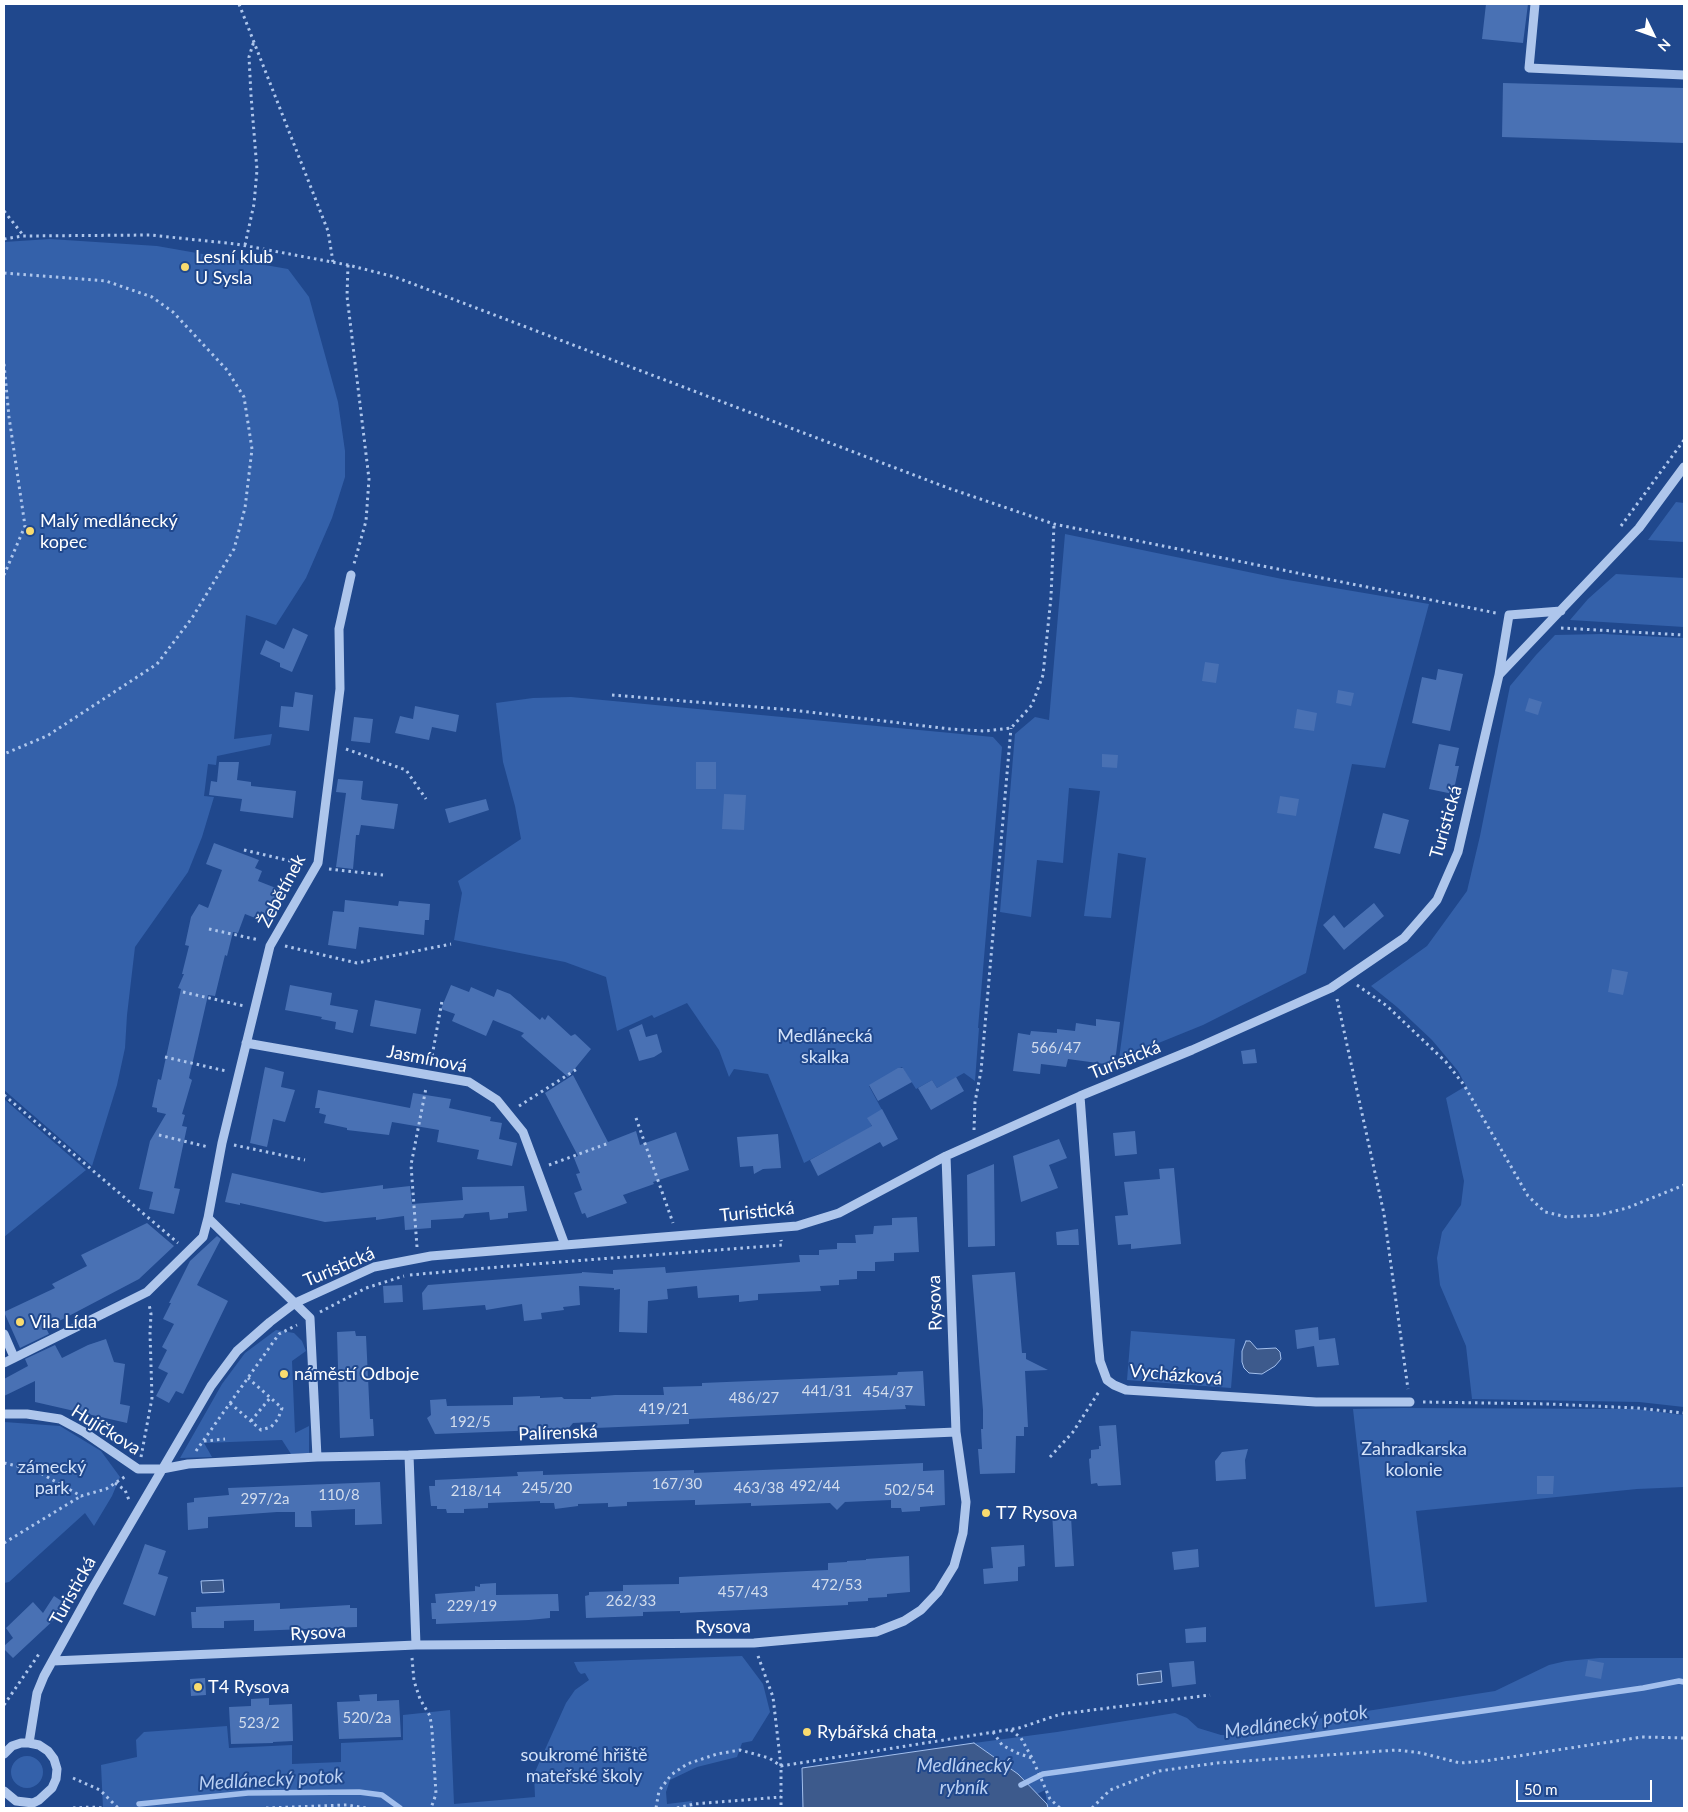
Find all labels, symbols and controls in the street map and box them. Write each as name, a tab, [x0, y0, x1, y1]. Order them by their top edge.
north arrow	[1628, 10, 1678, 60]
text: N	[1655, 36, 1674, 55]
place label: Lesní klub U Sysla	[195, 246, 273, 288]
marker: Lesní klub U Sysla	[179, 261, 191, 273]
place label: Malý medlánecký kopec	[40, 510, 178, 552]
marker: Malý medlánecký kopec	[24, 525, 36, 537]
street label: Turistická	[1425, 783, 1467, 861]
street label: Žebětínek	[254, 851, 310, 931]
park label: Medlánecká skalka	[777, 1025, 873, 1068]
street label: Turistická	[1086, 1036, 1164, 1084]
house number: 566/47	[1031, 1039, 1081, 1057]
street label: Jasmínová	[385, 1041, 469, 1077]
street label: Turistická	[718, 1197, 796, 1227]
street label: Turistická	[300, 1242, 378, 1292]
street label: Rysova	[923, 1275, 947, 1331]
place label: Vila Lída	[30, 1311, 97, 1333]
marker: Vila Lída	[14, 1316, 26, 1328]
street label: Vycházková	[1129, 1360, 1223, 1390]
place label: náměstí Odboje	[294, 1363, 419, 1385]
marker: náměstí Odboje	[278, 1368, 290, 1380]
house number: 441/31	[802, 1382, 852, 1400]
house number: 454/37	[863, 1383, 913, 1401]
house number: 486/27	[729, 1389, 779, 1407]
street label: Hujíčkova	[67, 1400, 145, 1460]
house number: 419/21	[639, 1400, 689, 1418]
house number: 192/5	[449, 1413, 491, 1431]
street label: Palírenská	[518, 1421, 598, 1445]
park label: Zahradkarska kolonie	[1361, 1438, 1467, 1480]
park label: zámecký park	[18, 1456, 86, 1498]
house number: 167/30	[652, 1475, 702, 1493]
house number: 492/44	[790, 1477, 840, 1495]
house number: 245/20	[522, 1479, 572, 1497]
house number: 463/38	[734, 1479, 784, 1497]
house number: 502/54	[884, 1481, 934, 1499]
house number: 218/14	[451, 1482, 501, 1500]
house number: 110/8	[318, 1486, 360, 1504]
house number: 297/2a	[240, 1490, 290, 1508]
place label: T7 Rysova	[996, 1502, 1078, 1524]
marker: T7 Rysova	[980, 1507, 992, 1519]
street label: Turistická	[45, 1553, 101, 1629]
house number: 472/53	[812, 1576, 862, 1594]
house number: 457/43	[718, 1583, 768, 1601]
house number: 262/33	[606, 1592, 656, 1610]
house number: 229/19	[447, 1597, 497, 1615]
street label: Rysova	[695, 1616, 751, 1638]
street label: Rysova	[290, 1621, 346, 1645]
place label: T4 Rysova	[208, 1676, 290, 1698]
marker: T4 Rysova	[192, 1681, 204, 1693]
water label: Medlánecký potok	[1223, 1701, 1369, 1743]
house number: 520/2a	[342, 1709, 392, 1727]
house number: 523/2	[238, 1714, 280, 1732]
place label: Rybářská chata	[817, 1721, 936, 1743]
marker: Rybářská chata	[801, 1726, 813, 1738]
park label: soukromé hřiště mateřské školy	[520, 1744, 648, 1786]
water label: Medlánecký rybník	[916, 1755, 1012, 1799]
water label: Medlánecký potok	[198, 1765, 344, 1795]
scale bar	[1518, 1770, 1654, 1802]
text: 50 m	[1524, 1780, 1558, 1798]

